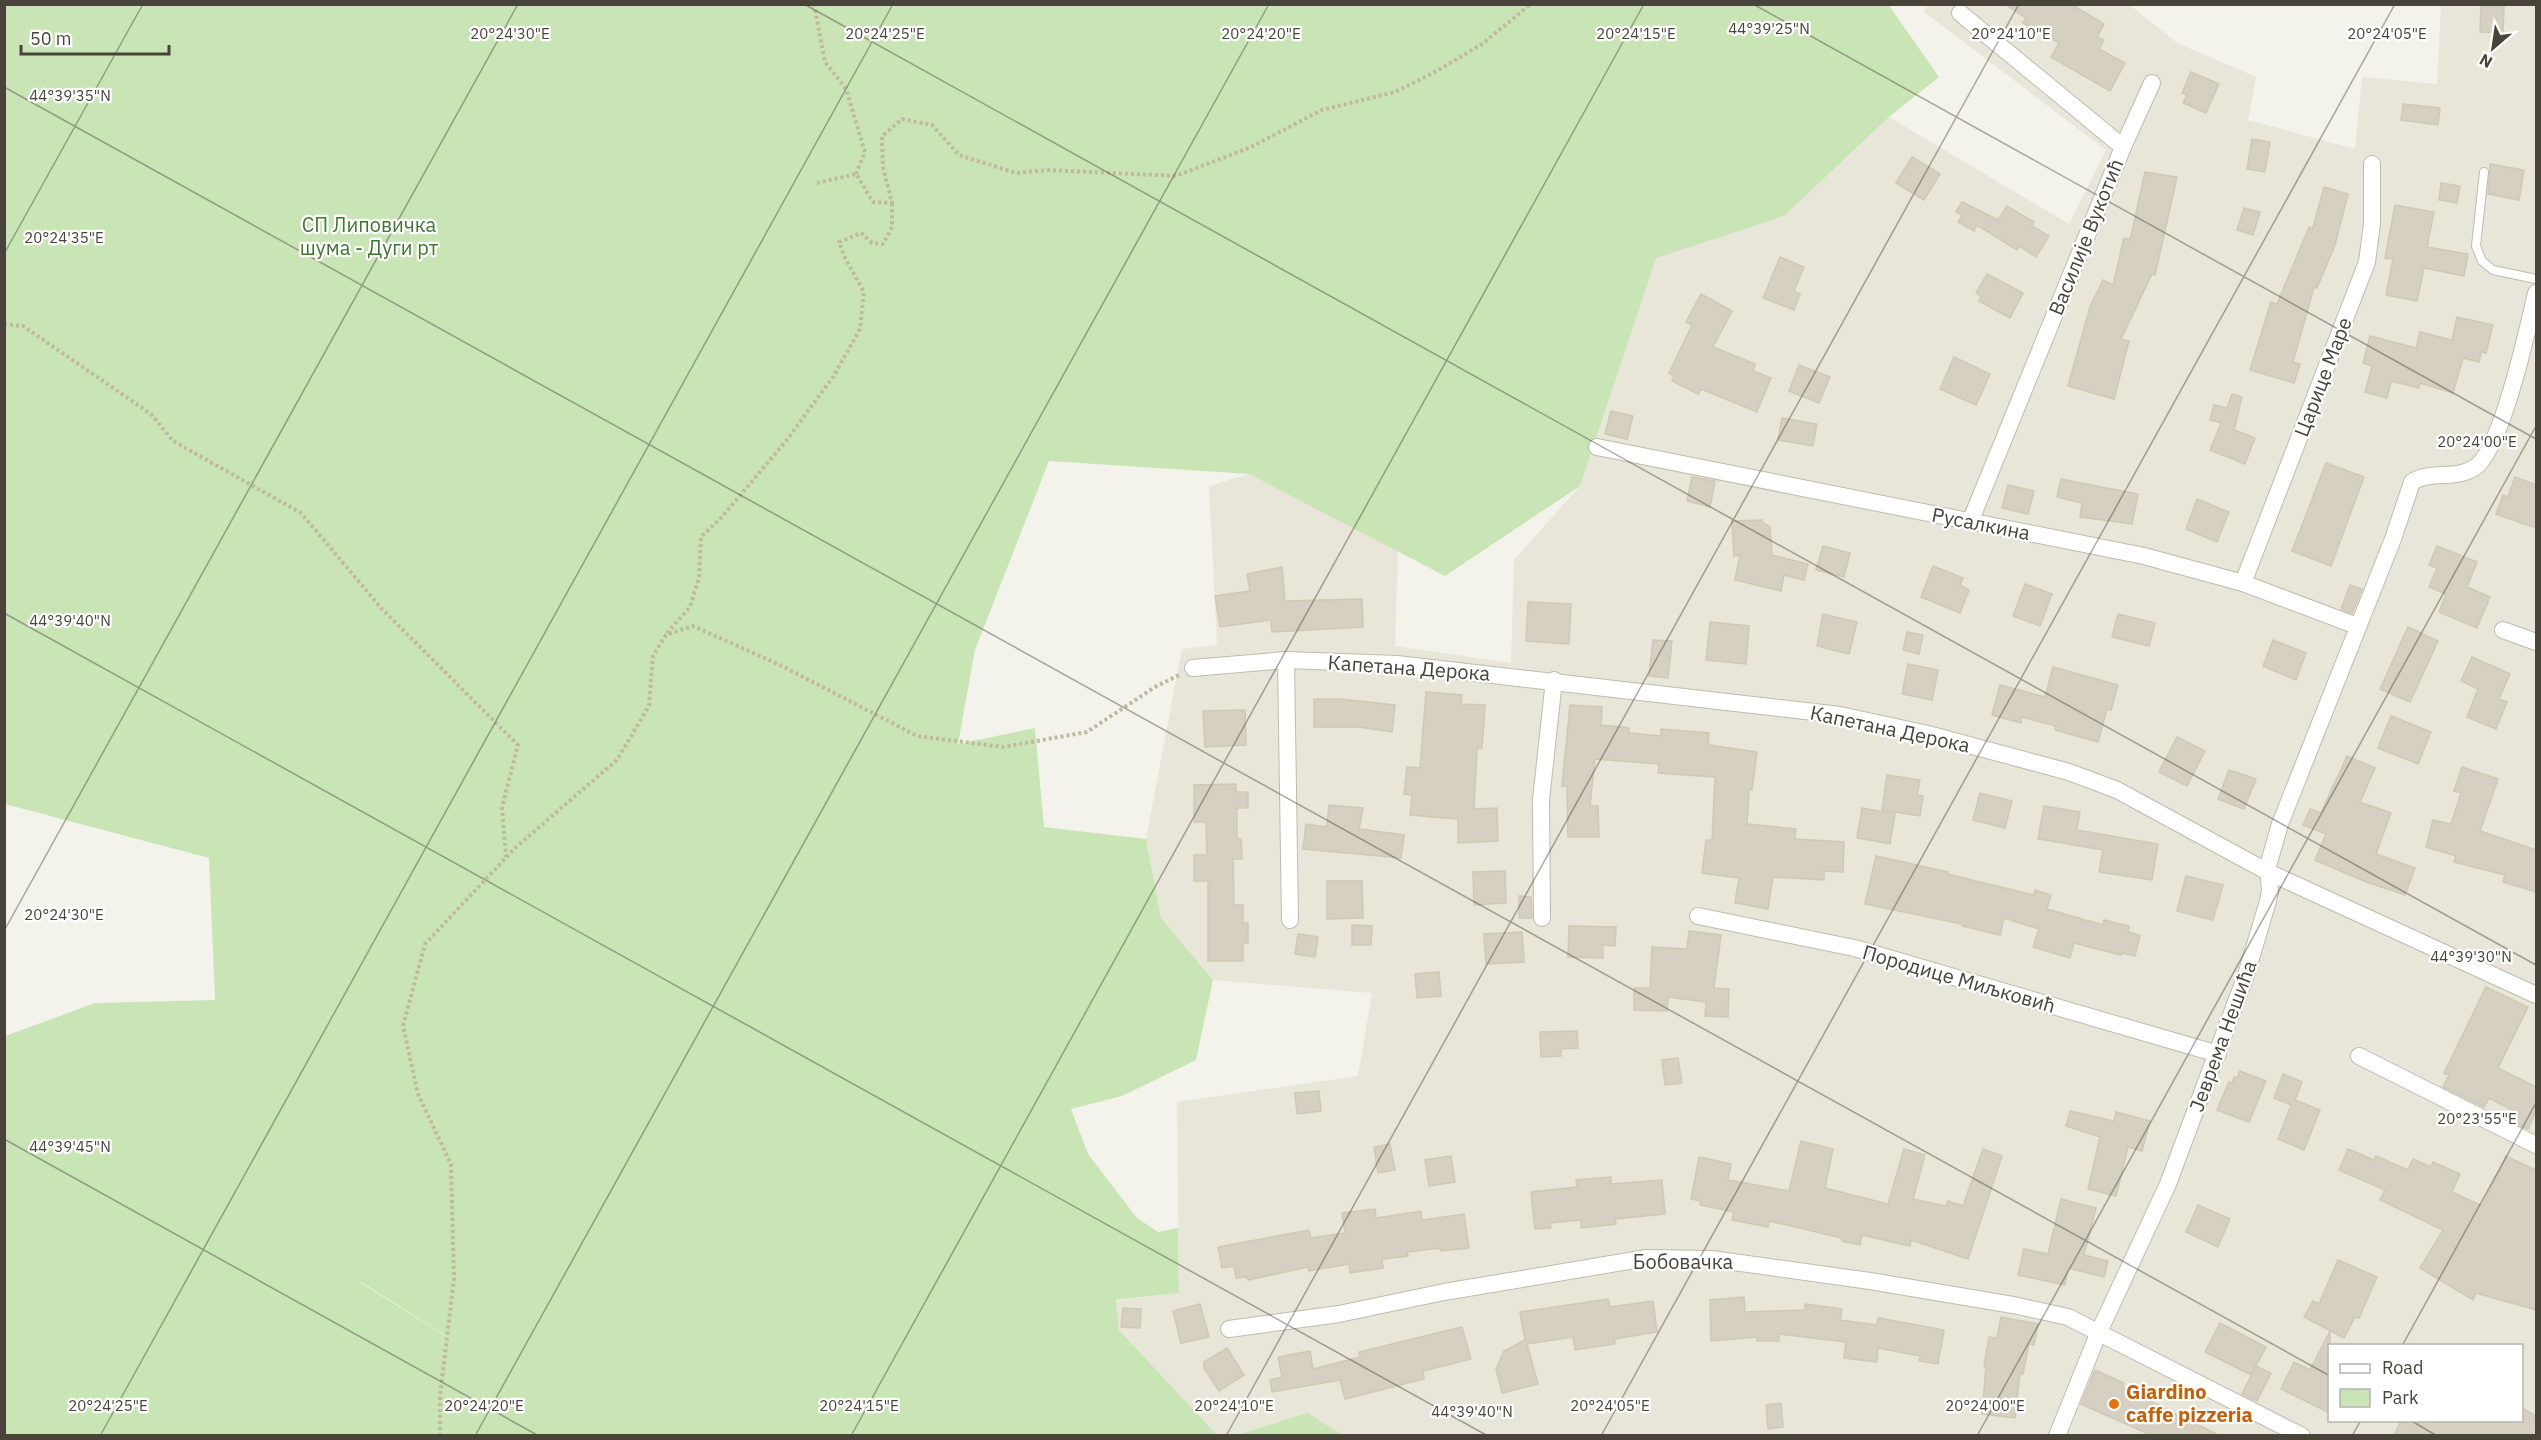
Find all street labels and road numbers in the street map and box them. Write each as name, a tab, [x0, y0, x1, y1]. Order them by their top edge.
street label: Василије Вукотић	[2042, 155, 2129, 319]
street label: Царице Маре	[2287, 313, 2358, 440]
street label: Русалкина	[1930, 501, 2033, 546]
street label: Капетана Дерока	[1327, 648, 1491, 687]
street label: Капетана Дерока	[1808, 698, 1973, 759]
street label: Породице Миљковић	[1860, 938, 2059, 1019]
street label: Јеврема Нешића	[2183, 956, 2263, 1115]
street label: Бобовачка	[1633, 1248, 1733, 1275]

